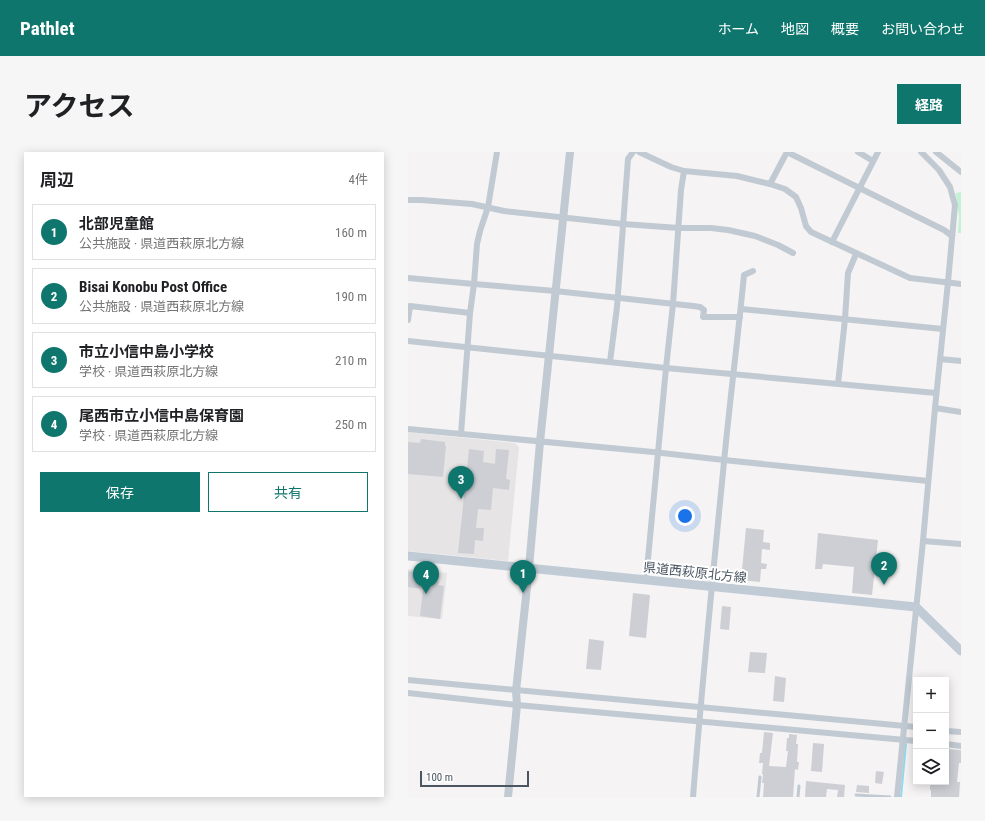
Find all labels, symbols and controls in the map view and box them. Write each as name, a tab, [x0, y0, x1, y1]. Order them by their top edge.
text: Pathlet	[20, 17, 75, 40]
text: ホーム	[717, 21, 759, 37]
text: 地図	[781, 21, 809, 37]
text: 概要	[831, 21, 859, 37]
text: お問い合わせ	[881, 21, 965, 37]
button: 経路	[897, 84, 961, 124]
text: アクセス	[24, 90, 135, 123]
text: 周辺	[40, 170, 74, 190]
text: 4件	[349, 172, 368, 187]
text: 北部児童館	[79, 215, 154, 233]
text: 1	[51, 225, 57, 240]
text: 160 m	[335, 225, 367, 240]
text: 公共施設 · 県道西萩原北方線	[79, 236, 244, 251]
text: Bisai Konobu Post Office	[79, 278, 227, 296]
text: 2	[51, 289, 57, 304]
text: 190 m	[335, 289, 367, 304]
text: 公共施設 · 県道西萩原北方線	[79, 299, 244, 314]
text: 市立小信中島小学校	[79, 343, 214, 361]
text: 3	[51, 353, 57, 368]
text: 210 m	[335, 353, 367, 368]
text: 学校 · 県道西萩原北方線	[79, 364, 218, 379]
text: 尾西市立小信中島保育園	[79, 407, 244, 425]
text: 4	[51, 417, 57, 432]
text: 250 m	[335, 417, 367, 432]
text: 学校 · 県道西萩原北方線	[79, 428, 218, 443]
pin: 3	[448, 466, 474, 499]
button: 保存	[40, 472, 200, 512]
button: 共有	[208, 472, 368, 512]
your location	[675, 506, 695, 526]
pin: 2	[871, 552, 897, 585]
pin: 1	[510, 560, 536, 593]
street label: 県道西萩原北方線	[642, 560, 747, 585]
pin: 4	[413, 561, 439, 594]
map controls	[913, 677, 949, 785]
button: +	[913, 677, 949, 713]
button: −	[913, 713, 949, 749]
button: layers	[913, 749, 949, 785]
scale bar	[420, 769, 529, 788]
text: 100 m	[426, 771, 453, 784]

